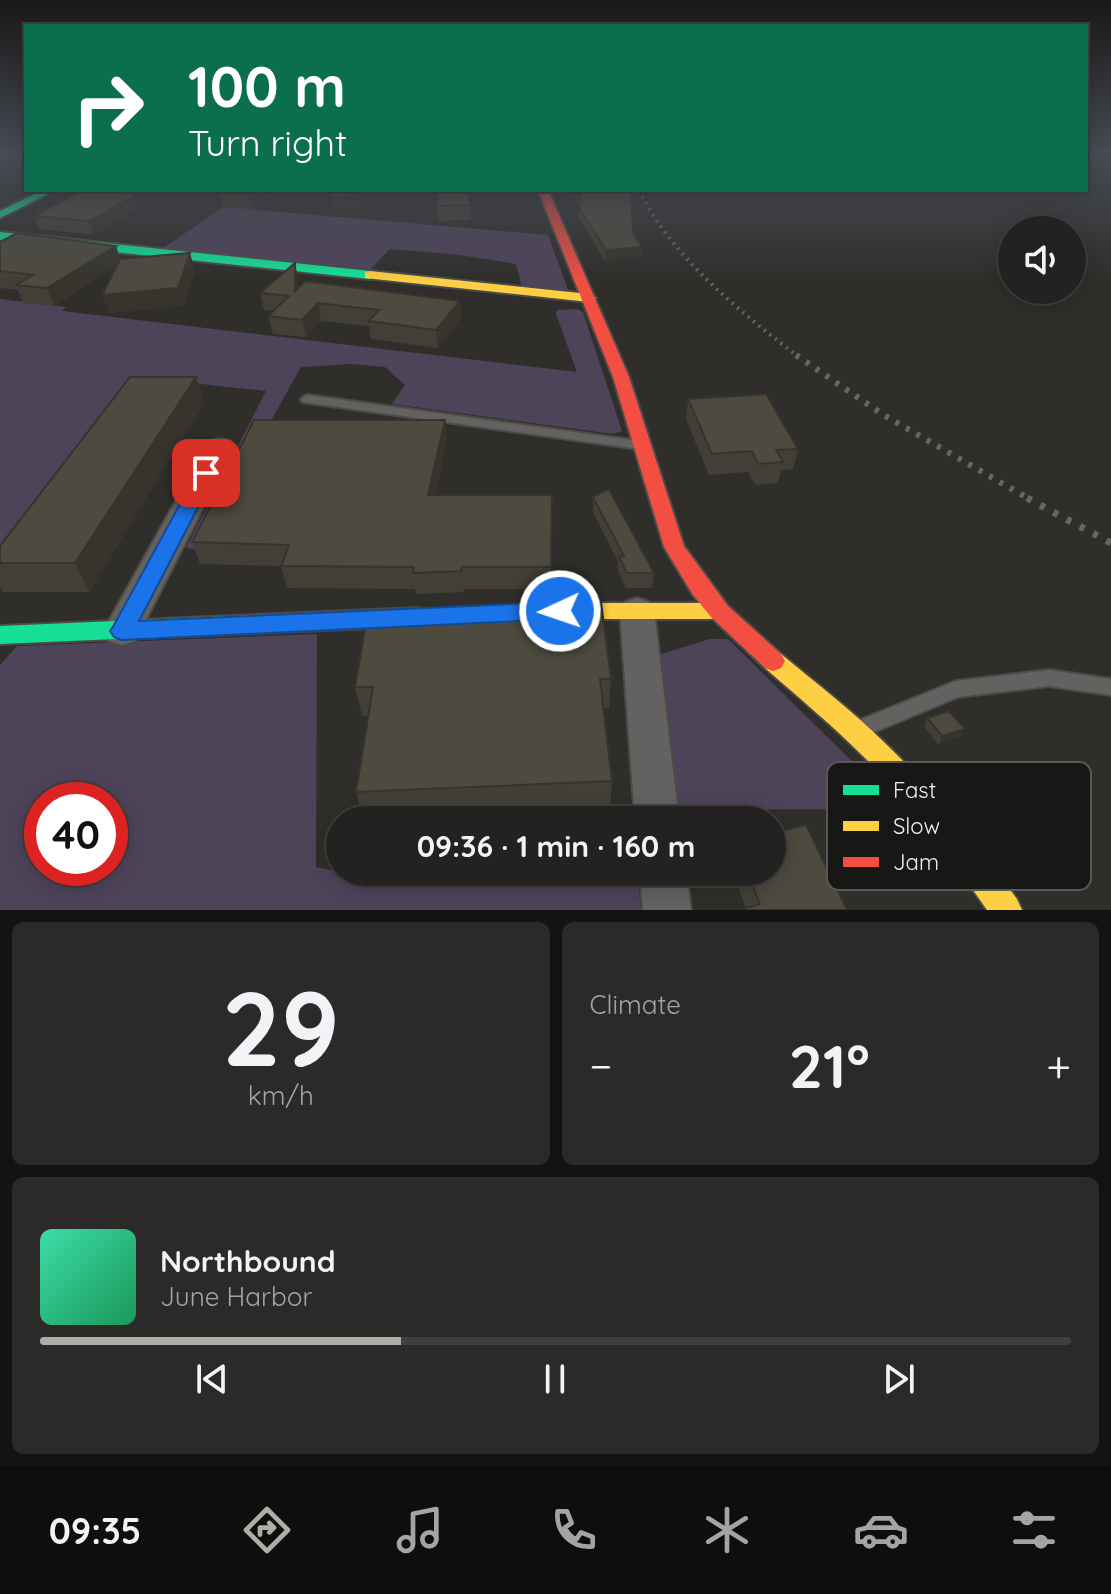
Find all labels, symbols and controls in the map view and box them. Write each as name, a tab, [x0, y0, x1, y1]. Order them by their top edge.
text: 100 m	[188, 51, 346, 121]
icon: right	[56, 56, 160, 160]
text: Turn right	[188, 120, 347, 165]
map controls	[998, 216, 1086, 304]
button: sound	[998, 216, 1086, 304]
pin	[172, 439, 240, 507]
icon: arrive	[184, 451, 228, 495]
position arrow	[518, 569, 602, 653]
legend	[827, 762, 1091, 890]
text: Fast	[893, 776, 936, 804]
speed limit sign: 40	[24, 782, 128, 886]
text: Slow	[893, 812, 940, 840]
text: 09:36 · 1 min · 160 m	[417, 827, 695, 865]
text: Jam	[893, 848, 939, 876]
text: 29	[222, 962, 340, 1092]
text: Climate	[590, 988, 681, 1021]
text: 21°	[789, 1028, 870, 1103]
text: −	[590, 1038, 612, 1093]
text: +	[1046, 1038, 1071, 1093]
text: km/h	[248, 1079, 314, 1112]
text: Northbound	[160, 1242, 336, 1280]
text: June Harbor	[160, 1280, 312, 1313]
icon: previous	[190, 1357, 234, 1401]
icon: pause	[533, 1357, 577, 1401]
icon: next	[877, 1357, 921, 1401]
icon: directions	[239, 1502, 295, 1558]
icon: music	[392, 1502, 448, 1558]
icon: phone	[546, 1502, 602, 1558]
icon: climate	[699, 1502, 755, 1558]
icon: car	[853, 1502, 909, 1558]
icon: filters	[1006, 1502, 1062, 1558]
text: 09:35	[49, 1508, 141, 1553]

